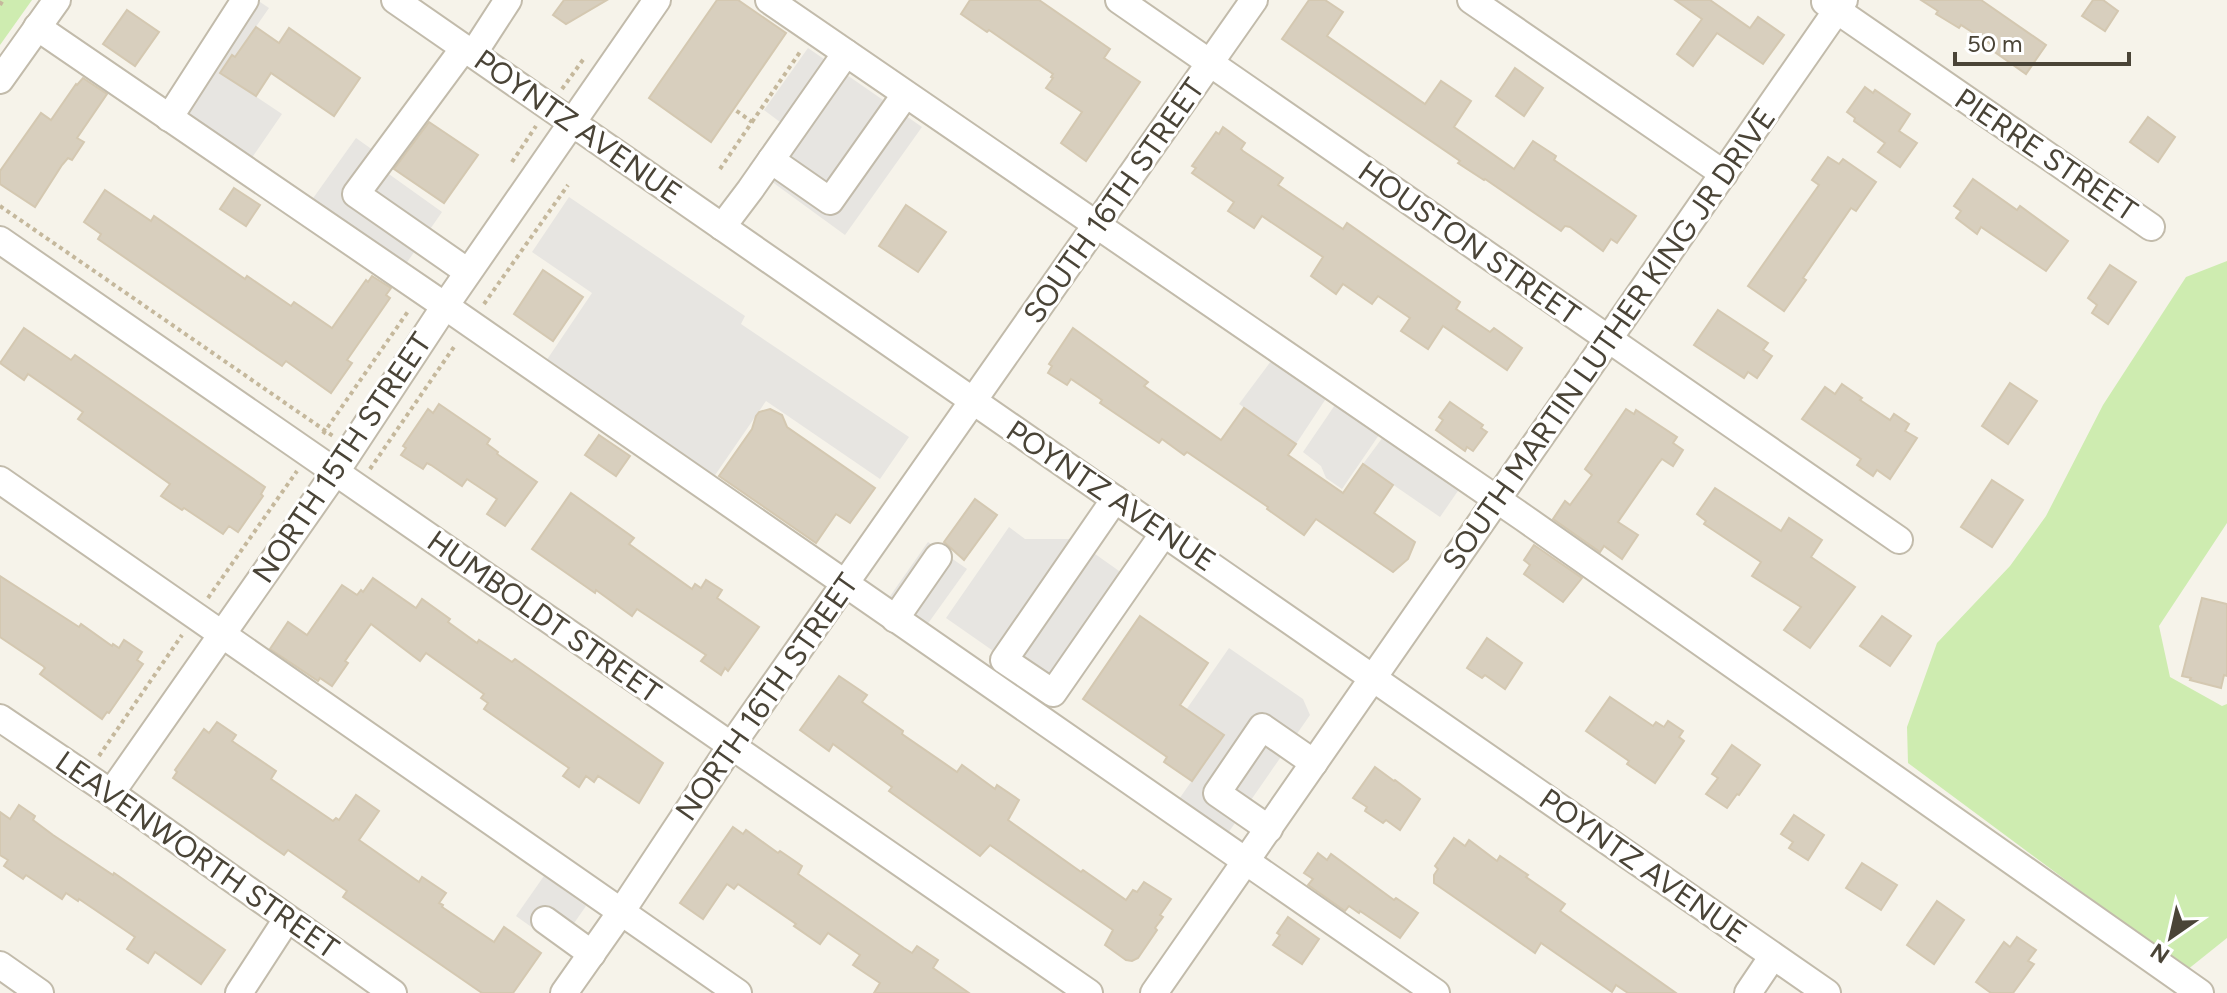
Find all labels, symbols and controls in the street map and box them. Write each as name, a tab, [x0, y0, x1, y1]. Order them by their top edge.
scale bar	[1955, 16, 2129, 66]
text: 50 m	[1967, 29, 2023, 58]
street label: POYNTZ AVENUE	[467, 41, 689, 212]
street label: SOUTH 16TH STREET	[1015, 71, 1212, 330]
street label: PIERRE STREET	[1948, 80, 2145, 229]
street label: SOUTH MARTIN LUTHER KING JR DRIVE	[1434, 100, 1783, 577]
street label: HOUSTON STREET	[1351, 152, 1587, 333]
street label: NORTH 15TH STREET	[244, 325, 439, 590]
street label: POYNTZ AVENUE	[1000, 412, 1223, 579]
street label: HUMBOLDT STREET	[420, 522, 669, 711]
street label: NORTH 16TH STREET	[667, 566, 866, 827]
street label: LEAVENWORTH STREET	[49, 743, 346, 967]
street label: POYNTZ AVENUE	[1532, 780, 1754, 951]
north arrow	[2131, 897, 2211, 977]
text: N	[2145, 937, 2175, 969]

